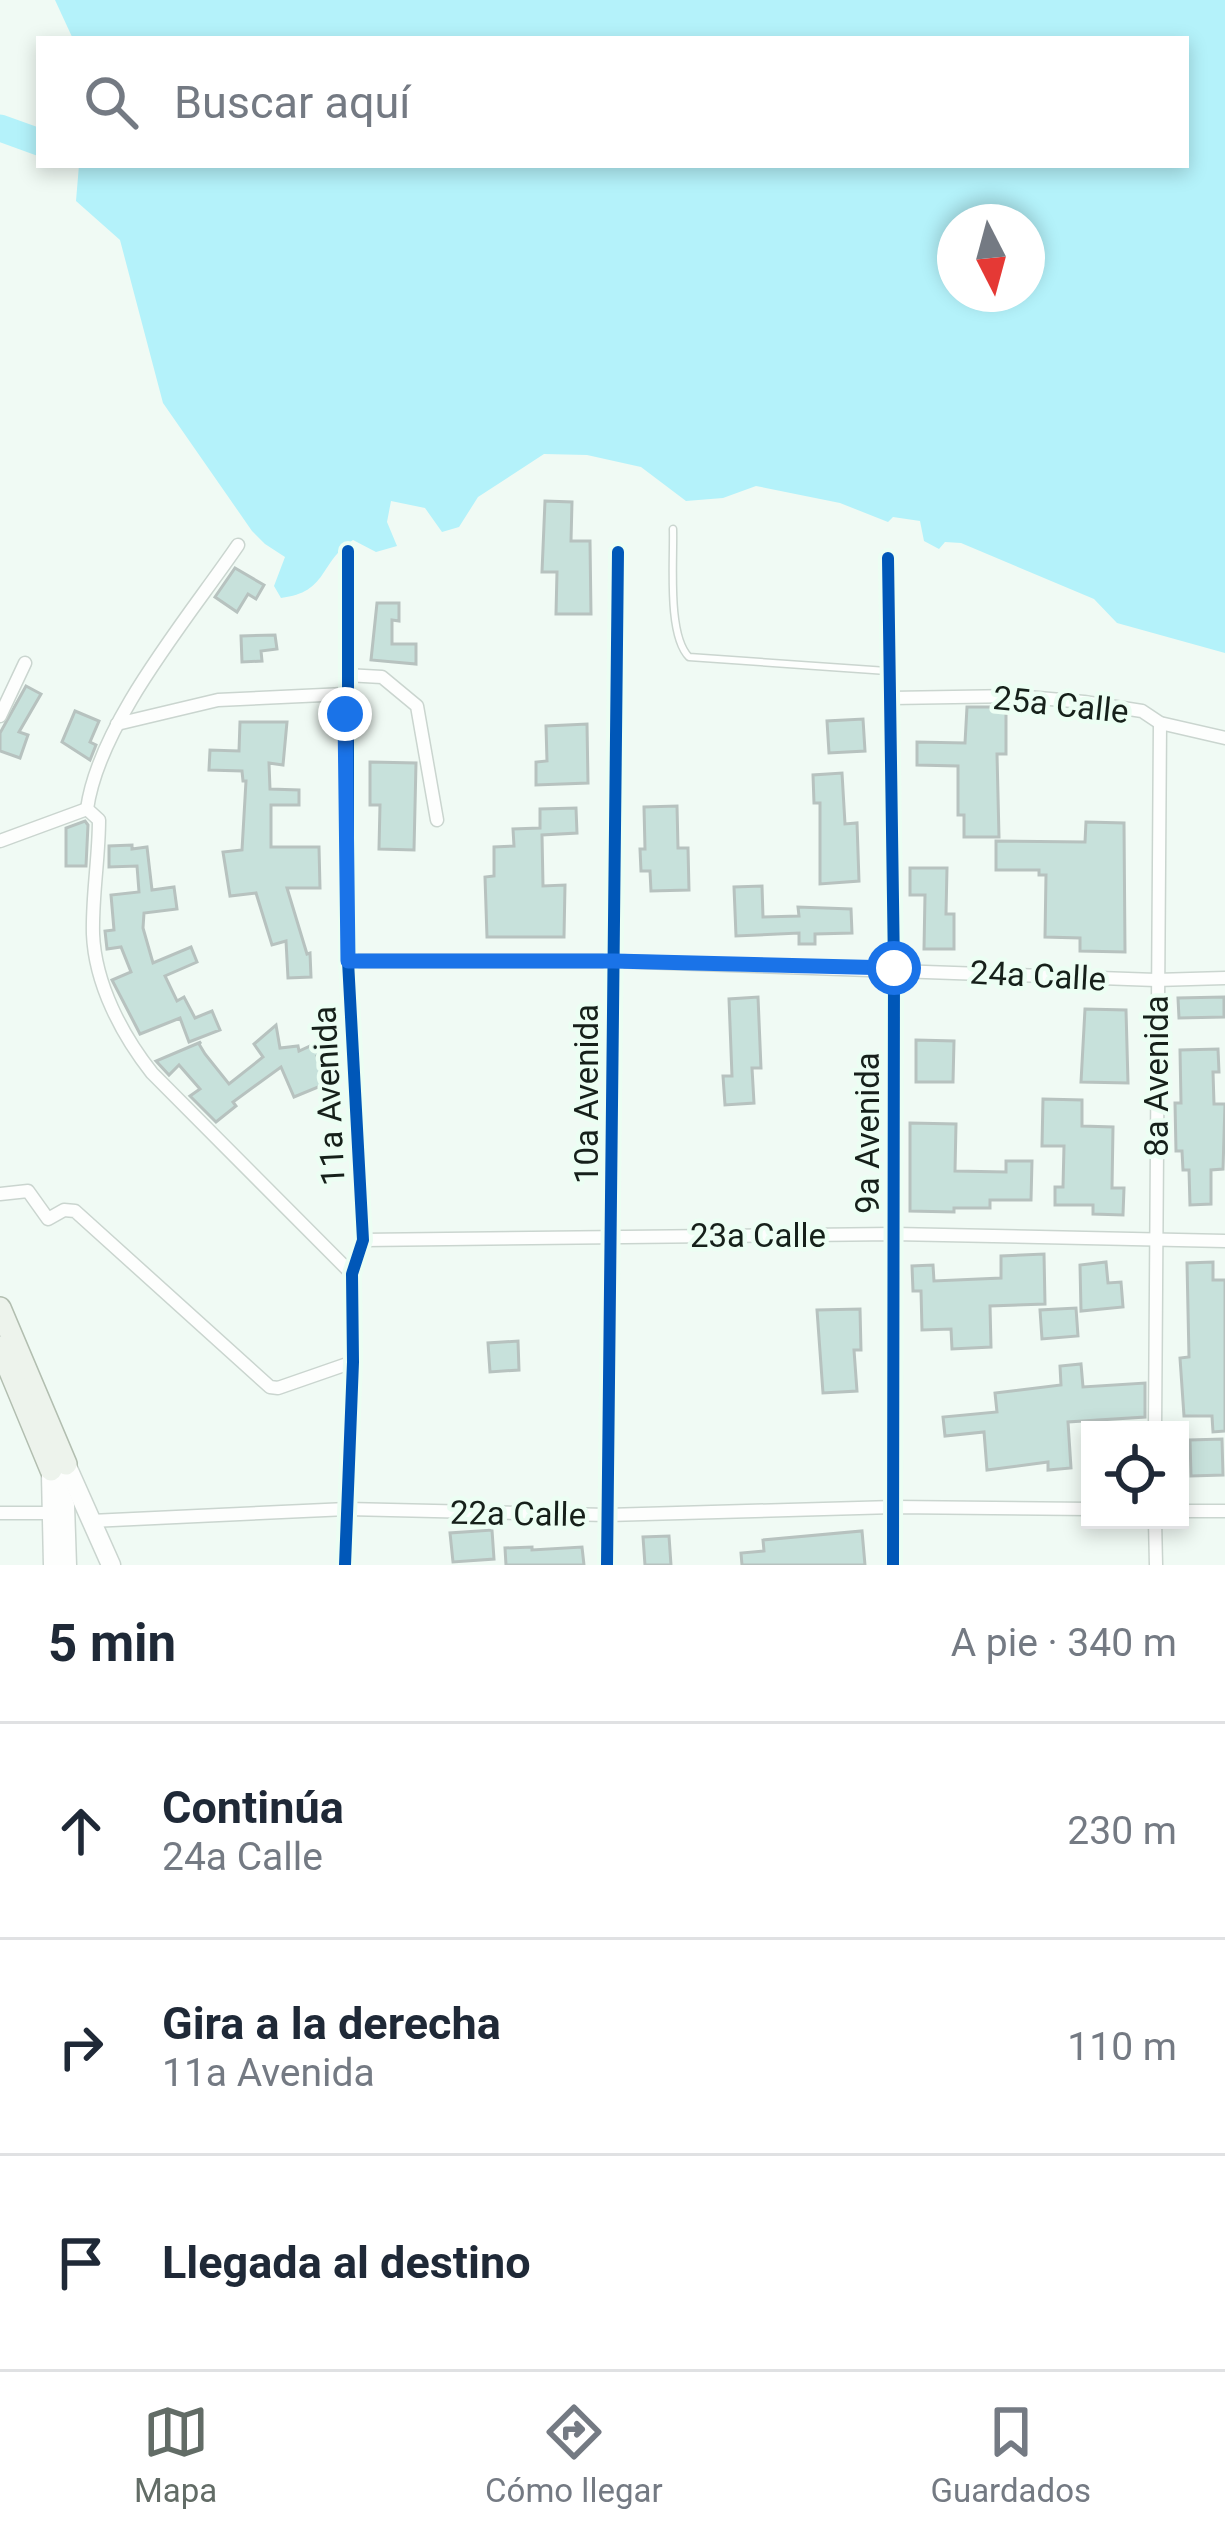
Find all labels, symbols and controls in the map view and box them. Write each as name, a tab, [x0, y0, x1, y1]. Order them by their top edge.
search box	[36, 36, 1189, 168]
icon: search	[78, 69, 144, 135]
text: Buscar aquí	[174, 76, 411, 129]
north arrow	[937, 204, 1045, 312]
street label: 25a Calle	[991, 678, 1131, 731]
route end	[318, 687, 372, 741]
route start	[867, 941, 921, 995]
street label: 24a Calle	[969, 952, 1107, 999]
street label: 8a Avenida	[1137, 995, 1176, 1157]
street label: 10a Avenida	[567, 1004, 606, 1184]
street label: 11a Avenida	[304, 1005, 353, 1187]
street label: 9a Avenida	[848, 1052, 887, 1214]
street label: 23a Calle	[690, 1216, 826, 1255]
map controls	[1081, 1421, 1189, 1529]
button: locate	[1081, 1421, 1189, 1529]
street label: 22a Calle	[450, 1493, 586, 1534]
text: 5 min	[48, 1614, 176, 1673]
text: A pie · 340 m	[951, 1620, 1177, 1666]
text: Continúa	[162, 1781, 344, 1834]
icon: ahead	[48, 1798, 114, 1864]
text: 230 m	[1067, 1808, 1177, 1854]
text: 24a Calle	[162, 1834, 323, 1880]
text: Gira a la derecha	[162, 1997, 501, 2050]
icon: right	[48, 2014, 114, 2080]
text: 110 m	[1067, 2024, 1177, 2070]
text: 11a Avenida	[162, 2050, 375, 2096]
icon: arrive	[48, 2230, 114, 2296]
text: Llegada al destino	[162, 2236, 531, 2289]
tab: Mapa	[134, 2399, 217, 2510]
tab: Cómo llegar	[485, 2399, 663, 2510]
tab: Guardados	[930, 2399, 1091, 2510]

